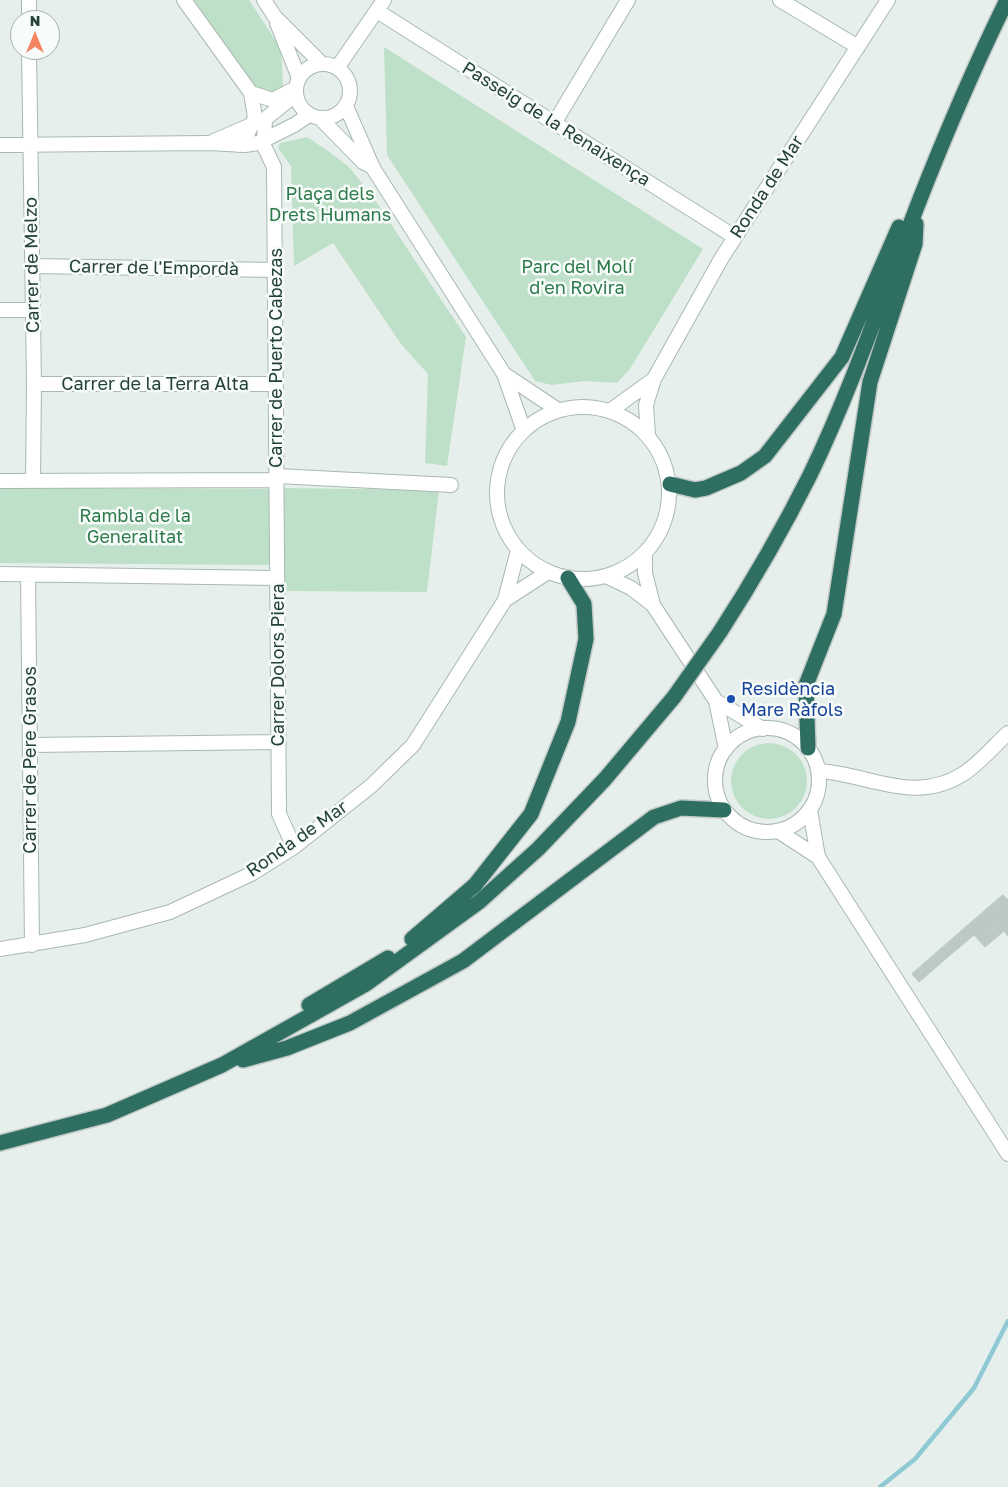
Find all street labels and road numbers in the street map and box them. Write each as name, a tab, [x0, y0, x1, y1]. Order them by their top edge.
street label: Passeig de la Renaixença	[458, 57, 654, 191]
street label: Ronda de Mar	[726, 131, 808, 243]
street label: Carrer de Melzo	[20, 197, 44, 333]
street label: Carrer de Puerto Cabezas	[265, 248, 287, 468]
street label: Carrer de l'Empordà	[69, 256, 239, 280]
street label: Carrer de la Terra Alta	[61, 373, 249, 395]
street label: Carrer Dolors Piera	[267, 583, 289, 747]
street label: Carrer de Pere Grasos	[19, 666, 41, 854]
street label: Ronda de Mar	[242, 796, 352, 882]

